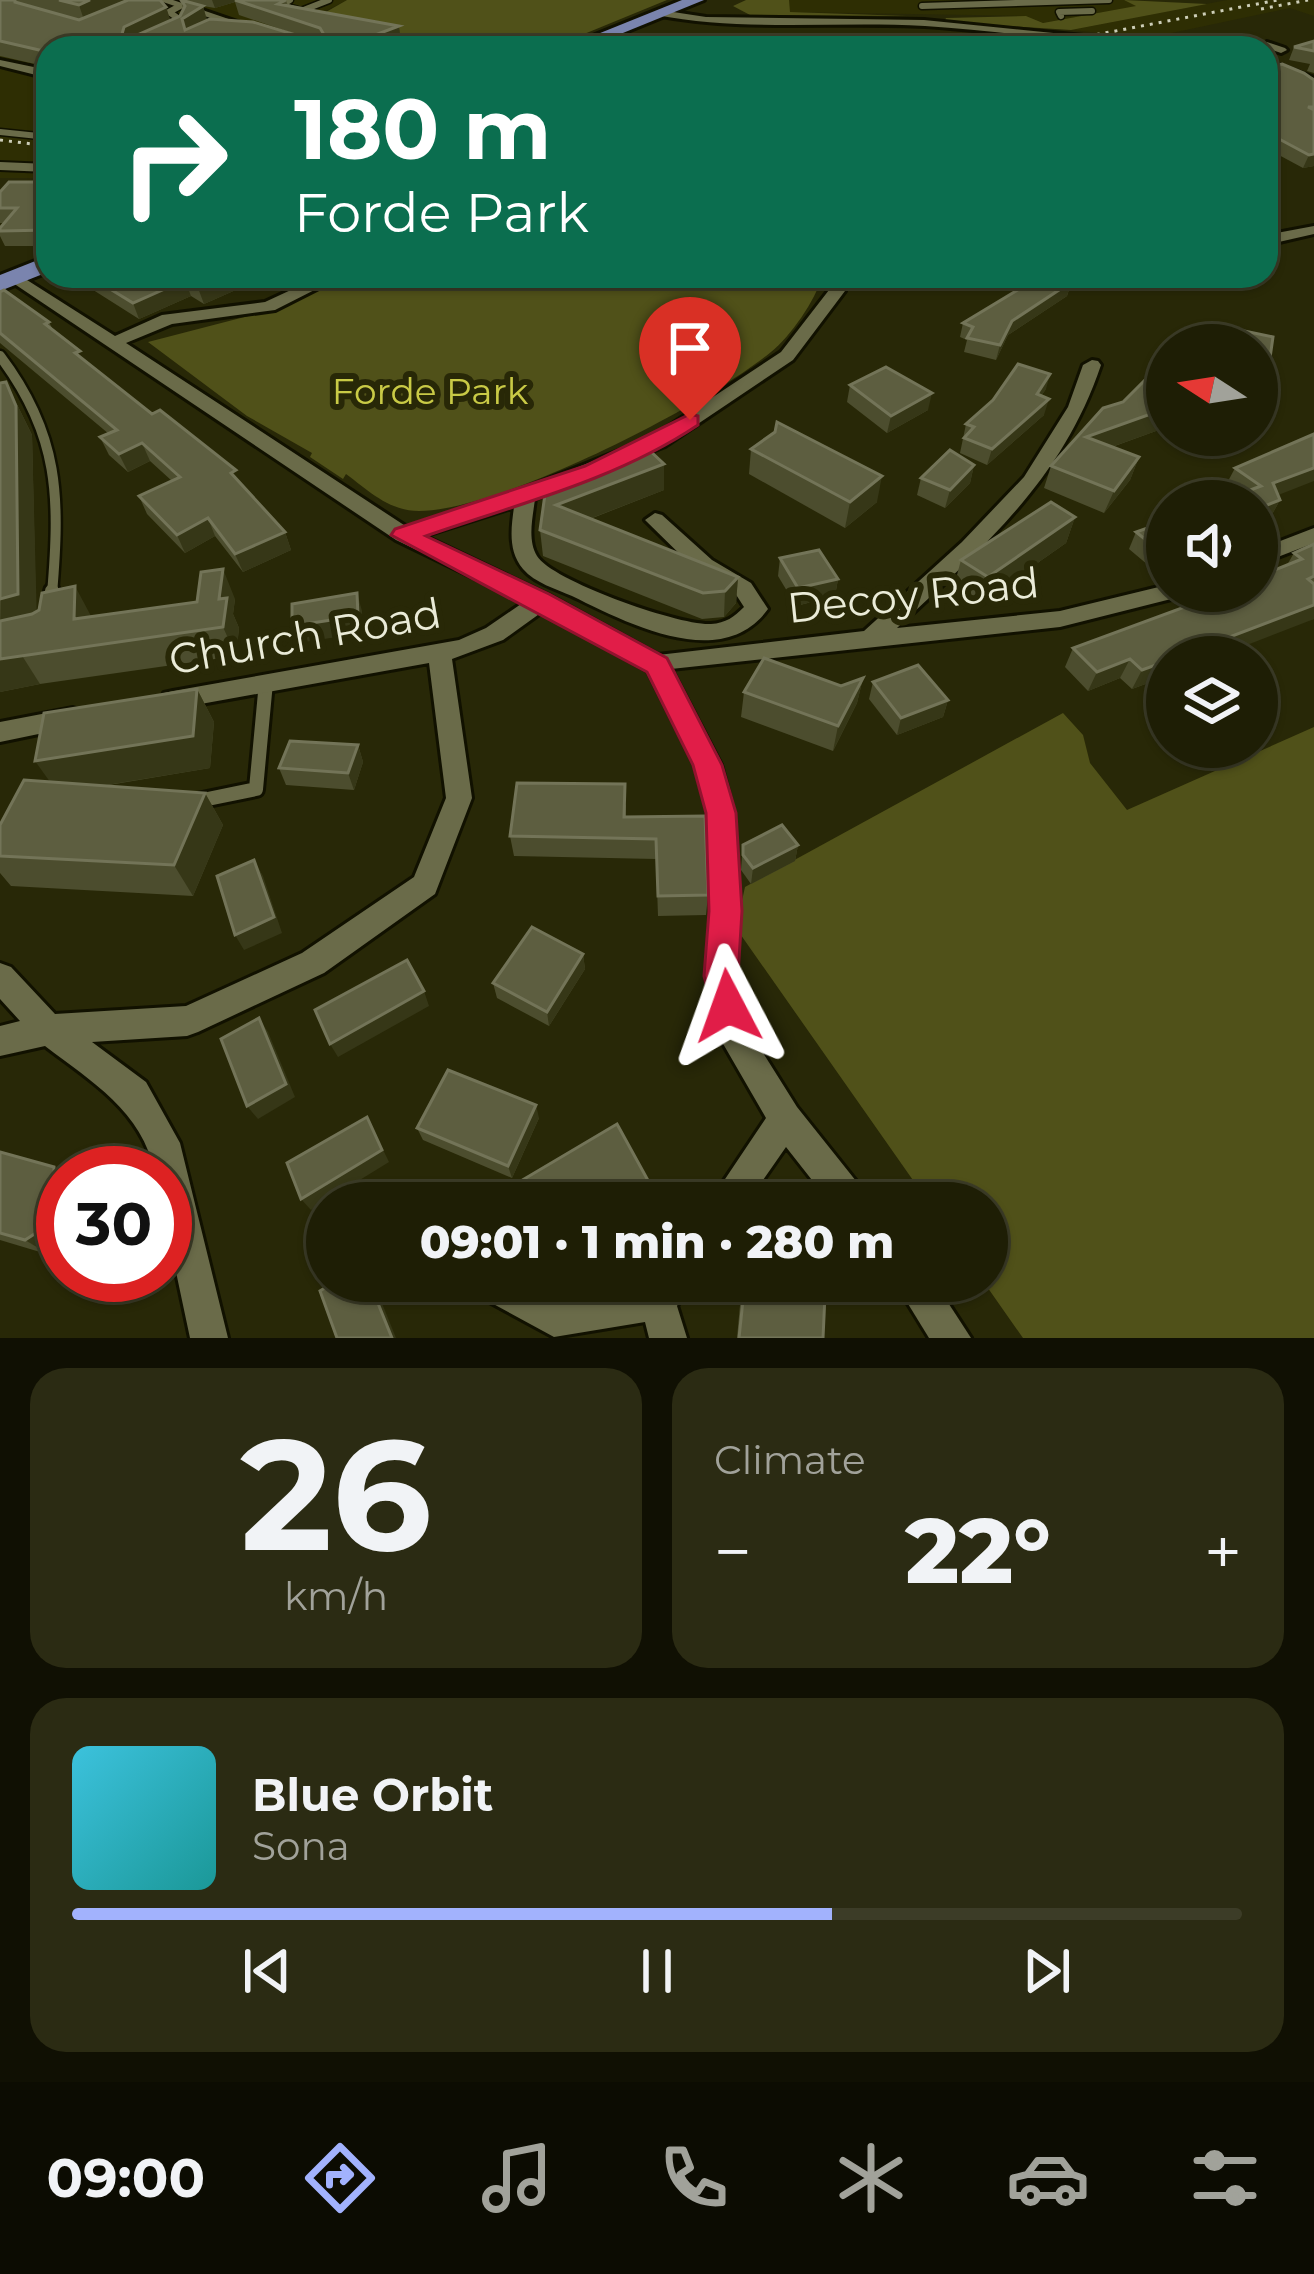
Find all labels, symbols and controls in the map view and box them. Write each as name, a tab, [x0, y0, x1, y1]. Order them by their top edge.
text: 180 m	[294, 78, 551, 180]
icon: right	[96, 84, 252, 240]
text: Forde Park	[294, 180, 589, 246]
pin	[639, 297, 741, 420]
icon: arrive	[657, 315, 723, 381]
north arrow	[1146, 324, 1278, 456]
map controls	[1146, 324, 1278, 768]
park label: Forde Park	[332, 369, 529, 413]
button: sound	[1146, 480, 1278, 612]
street label: Decoy Road	[785, 556, 1041, 634]
street label: Church Road	[165, 586, 445, 686]
button: layers	[1146, 636, 1278, 768]
position arrow	[665, 943, 791, 1069]
speed limit sign: 30	[36, 1146, 192, 1302]
text: 09:01 · 1 min · 280 m	[420, 1214, 894, 1269]
text: 26	[240, 1399, 432, 1589]
text: Climate	[714, 1436, 866, 1484]
text: 22°	[905, 1496, 1051, 1606]
text: −	[714, 1511, 752, 1592]
text: +	[1204, 1511, 1242, 1592]
text: km/h	[284, 1572, 388, 1620]
text: Blue Orbit	[252, 1767, 493, 1822]
text: Sona	[252, 1822, 350, 1870]
icon: previous	[234, 1938, 300, 2004]
icon: pause	[624, 1938, 690, 2004]
icon: next	[1014, 1938, 1080, 2004]
icon: directions	[298, 2136, 382, 2220]
icon: music	[475, 2136, 559, 2220]
icon: phone	[652, 2136, 736, 2220]
icon: climate	[829, 2136, 913, 2220]
icon: car	[1006, 2136, 1090, 2220]
icon: filters	[1183, 2136, 1267, 2220]
text: 09:00	[47, 2145, 205, 2211]

